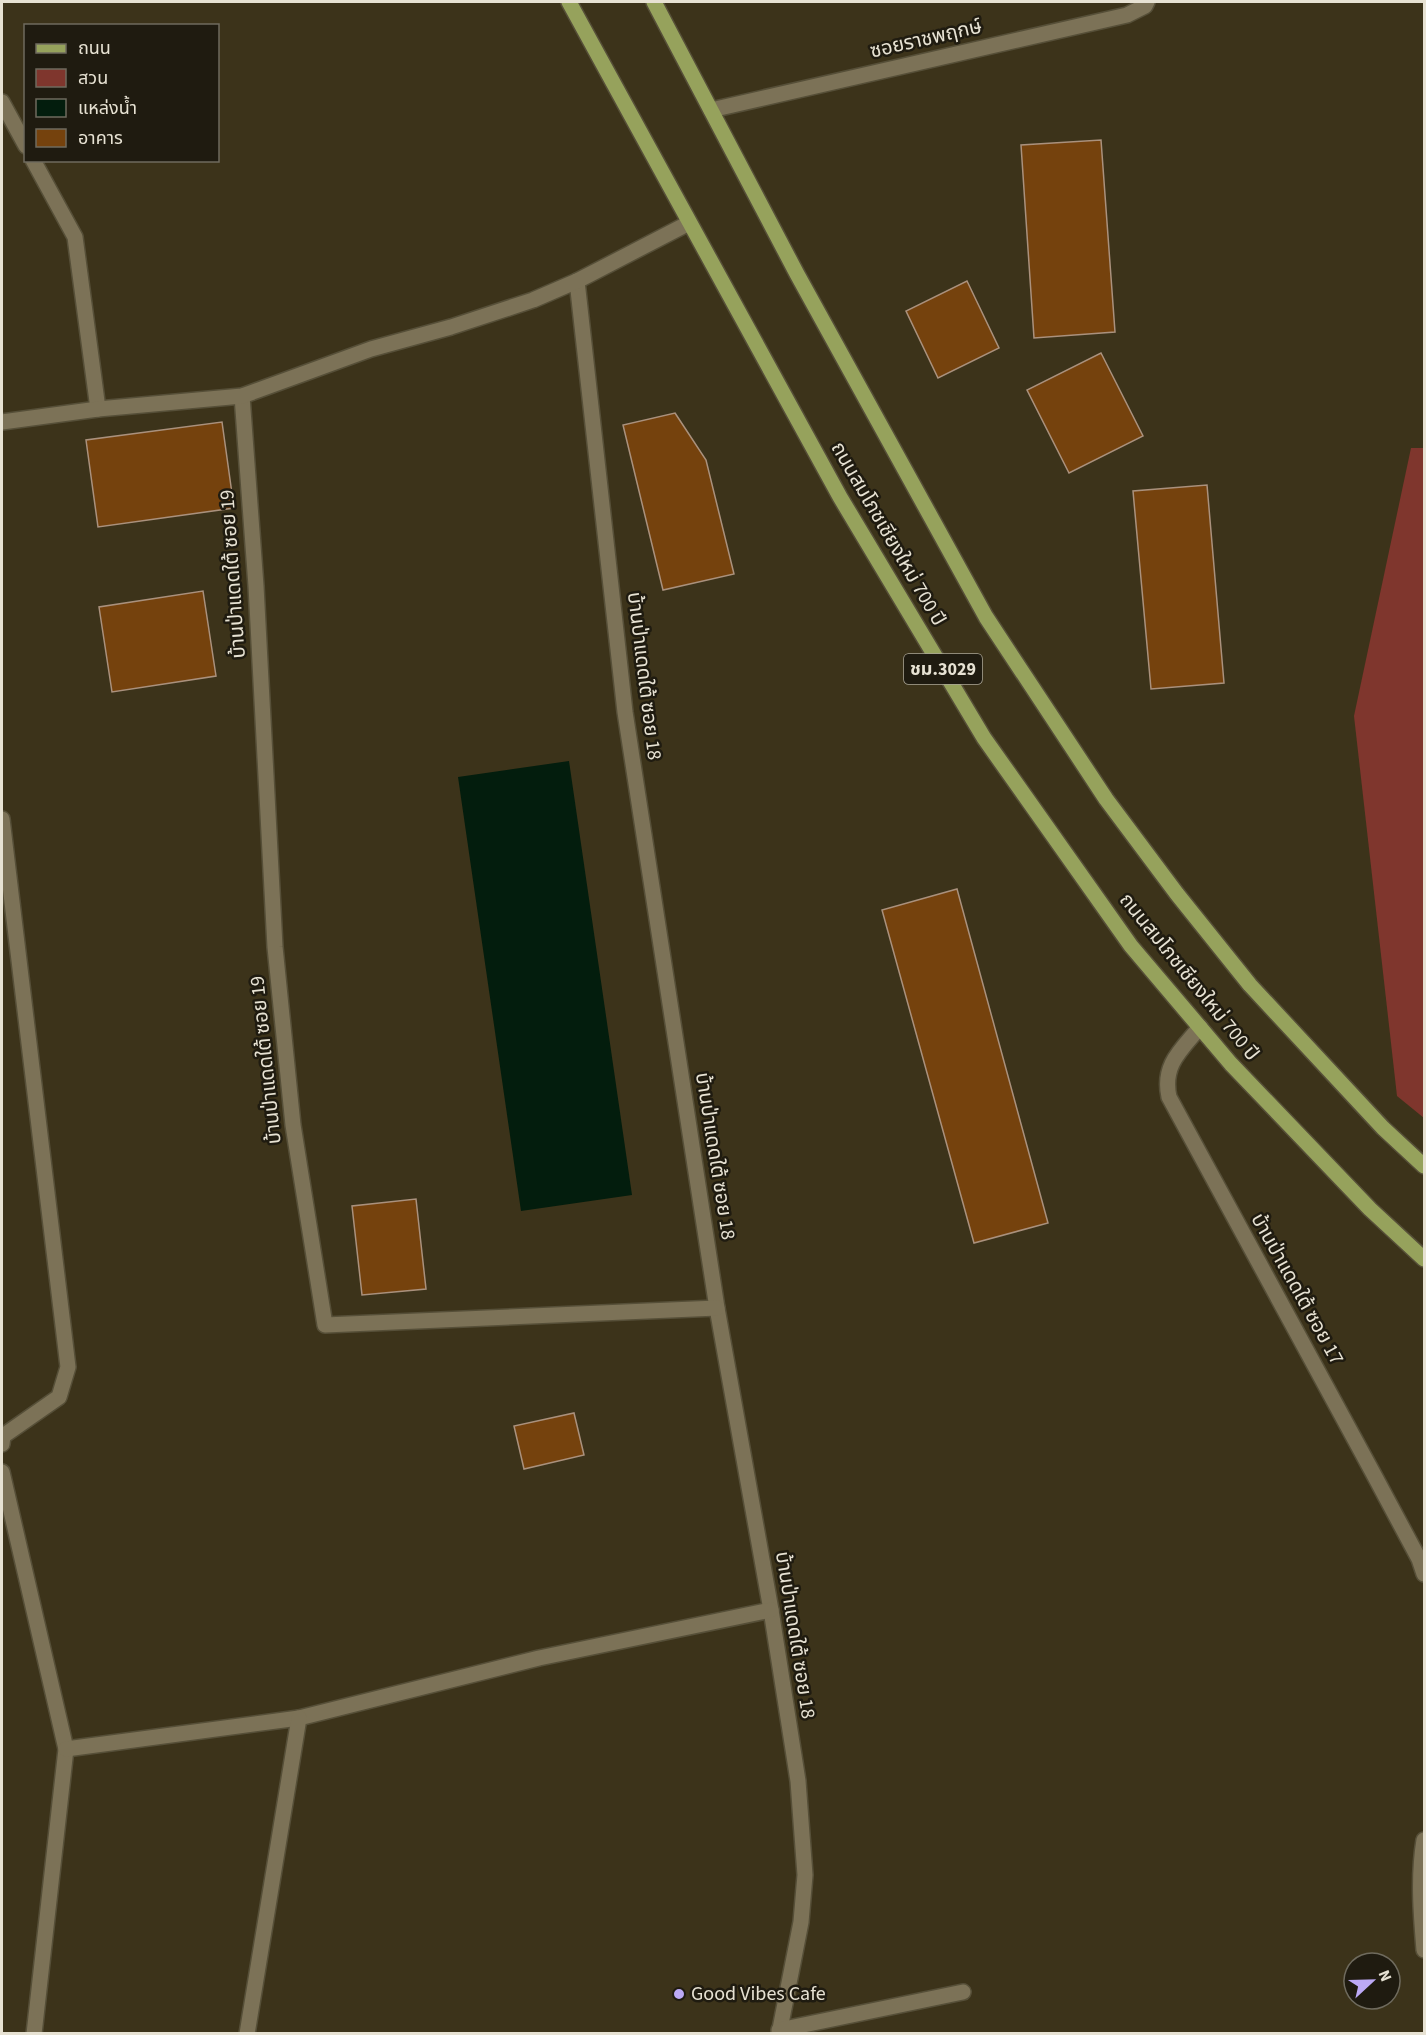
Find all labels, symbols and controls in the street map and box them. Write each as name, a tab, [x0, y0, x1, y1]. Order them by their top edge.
street label: ซอยราชพฤกษ์	[867, 12, 985, 65]
legend	[24, 24, 219, 162]
text: ถนน	[78, 36, 111, 61]
text: สวน	[78, 66, 108, 91]
text: แหล่งน้ำ	[78, 95, 137, 121]
text: อาคาร	[78, 126, 123, 151]
street label: ถนนสมโภชเชียงใหม่ 700 ปี	[824, 437, 952, 631]
street label: บ้านป่าแดดใต้ ซอย 19	[213, 489, 253, 659]
street label: บ้านป่าแดดใต้ ซอย 18	[620, 590, 668, 762]
road number: ชม.3029	[904, 654, 982, 684]
street label: ถนนสมโภชเชียงใหม่ 700 ปี	[1113, 887, 1265, 1067]
street label: บ้านป่าแดดใต้ ซอย 19	[243, 974, 289, 1146]
street label: บ้านป่าแดดใต้ ซอย 18	[688, 1070, 742, 1242]
street label: บ้านป่าแดดใต้ ซอย 17	[1244, 1208, 1350, 1370]
street label: บ้านป่าแดดใต้ ซอย 18	[768, 1549, 822, 1721]
north arrow	[1342, 1951, 1402, 2011]
text: N	[1373, 1967, 1397, 1985]
place label: Good Vibes Cafe	[691, 1980, 826, 2008]
marker: Good Vibes Cafe	[672, 1987, 686, 2001]

